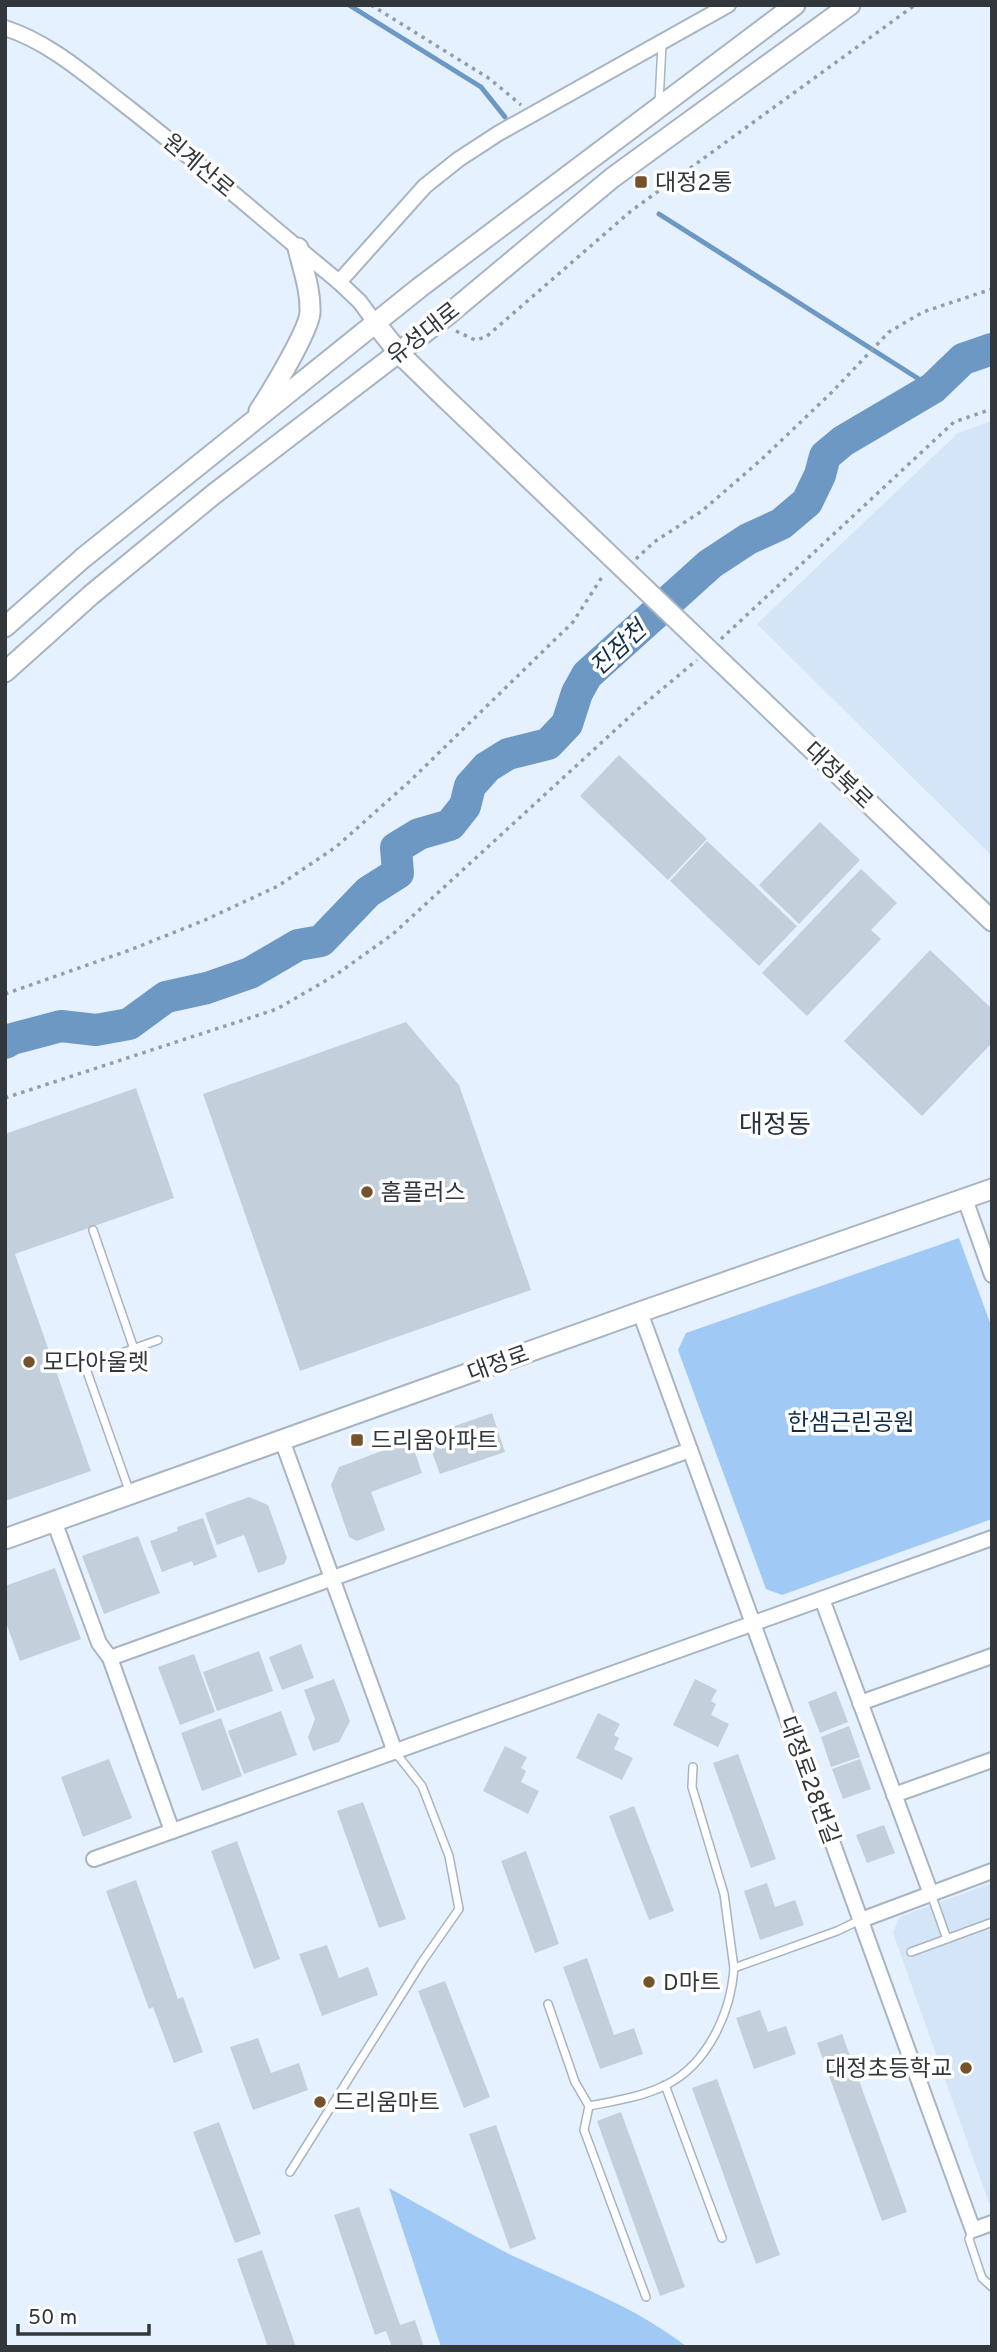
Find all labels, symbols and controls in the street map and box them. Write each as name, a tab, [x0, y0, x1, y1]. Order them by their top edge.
street label: 원계산로	[156, 129, 239, 205]
place label: 대정2통	[655, 170, 733, 199]
marker: 대정2통	[633, 174, 649, 190]
street label: 유성대로	[382, 297, 467, 372]
water label: 진잠천	[585, 614, 656, 683]
street label: 대정북로	[797, 737, 878, 817]
district label: 대정동	[739, 1110, 811, 1143]
place label: 홈플러스	[381, 1180, 466, 1209]
marker: 홈플러스	[359, 1184, 375, 1200]
street label: 대정로	[464, 1341, 534, 1390]
place label: 모다아울렛	[43, 1350, 149, 1379]
marker: 모다아울렛	[21, 1354, 37, 1370]
park label: 한샘근린공원	[788, 1410, 914, 1439]
place label: 드리움아파트	[371, 1428, 498, 1457]
marker: 드리움아파트	[349, 1432, 365, 1448]
street label: 대정로28번길	[771, 1713, 844, 1849]
place label: D마트	[663, 1970, 721, 1999]
marker: D마트	[641, 1974, 657, 1990]
place label: 대정초등학교	[825, 2056, 952, 2085]
marker: 대정초등학교	[958, 2060, 974, 2076]
place label: 드리움마트	[334, 2090, 440, 2119]
marker: 드리움마트	[312, 2094, 328, 2110]
scale bar	[18, 2292, 149, 2336]
text: 50 m	[28, 2305, 77, 2332]

